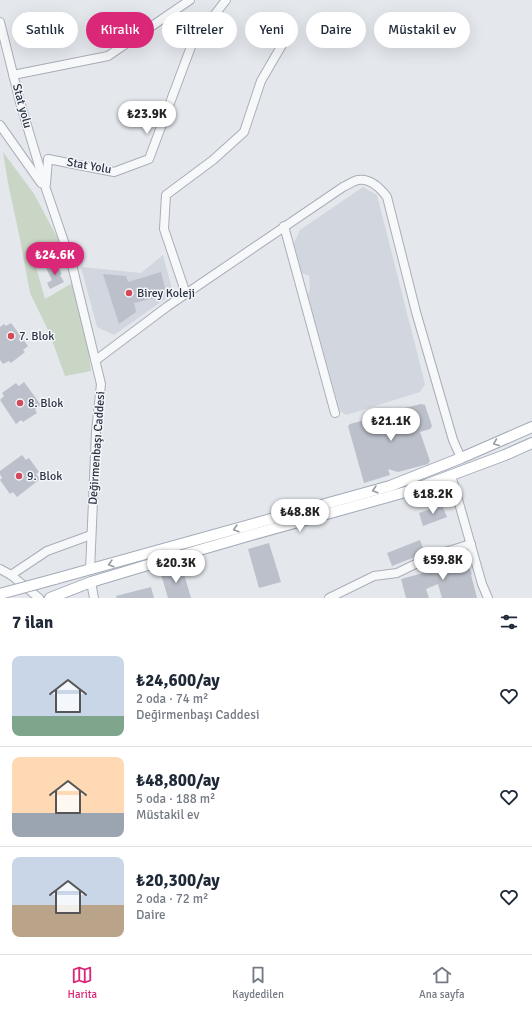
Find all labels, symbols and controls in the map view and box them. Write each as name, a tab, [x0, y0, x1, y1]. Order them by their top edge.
chip: Satılık	[12, 12, 78, 48]
chip: Kiralık	[86, 12, 154, 48]
chip: Filtreler	[162, 12, 237, 48]
chip: Yeni	[245, 12, 298, 48]
chip: Daire	[306, 12, 366, 48]
chip: Müstakil ev	[374, 12, 470, 48]
street label: Stat yolu	[9, 82, 35, 130]
pin: ₺23.9K	[114, 101, 180, 135]
text: ₺23.9K	[127, 106, 167, 122]
street label: Stat Yolu	[65, 155, 113, 177]
pin: ₺24.6K	[22, 242, 88, 276]
text: ₺24.6K	[35, 247, 75, 263]
place label: Birey Koleji	[137, 286, 195, 301]
marker: Birey Koleji	[124, 288, 134, 298]
place label: 7. Blok	[19, 329, 54, 344]
marker: 7. Blok	[6, 331, 16, 341]
street label: Değirmenbaşı Caddesi	[86, 391, 108, 505]
place label: 8. Blok	[28, 396, 63, 411]
marker: 8. Blok	[15, 398, 25, 408]
pin: ₺21.1K	[358, 408, 424, 442]
text: ₺21.1K	[371, 413, 411, 429]
one-way arrow	[493, 438, 500, 446]
place label: 9. Blok	[27, 469, 62, 484]
marker: 9. Blok	[14, 471, 24, 481]
pin: ₺18.2K	[400, 481, 466, 515]
one-way arrow	[372, 485, 379, 494]
text: ₺18.2K	[413, 486, 453, 502]
pin: ₺48.8K	[267, 499, 333, 533]
text: ₺48.8K	[280, 504, 320, 520]
one-way arrow	[233, 524, 240, 533]
pin: ₺59.8K	[410, 547, 476, 581]
pin: ₺20.3K	[143, 550, 209, 584]
text: ₺59.8K	[423, 552, 463, 568]
text: ₺20.3K	[156, 555, 196, 571]
one-way arrow	[108, 559, 115, 568]
icon: filters	[498, 611, 520, 633]
text: 7 ilan	[12, 612, 53, 633]
text: ₺24,600/ay	[136, 670, 220, 691]
icon: home	[44, 672, 92, 720]
icon: heart	[498, 685, 520, 707]
text: 2 oda · 74 m²	[136, 691, 209, 707]
text: Değirmenbaşı Caddesi	[136, 707, 259, 723]
text: ₺48,800/ay	[136, 770, 220, 791]
icon: home	[44, 773, 92, 821]
icon: heart	[498, 786, 520, 808]
text: 5 oda · 188 m²	[136, 791, 216, 807]
text: Müstakil ev	[136, 807, 199, 823]
text: ₺20,300/ay	[136, 870, 220, 891]
icon: home	[44, 873, 92, 921]
icon: heart	[498, 886, 520, 908]
text: 2 oda · 72 m²	[136, 891, 209, 907]
text: Daire	[136, 907, 166, 923]
tab: Harita	[68, 964, 97, 1001]
tab: Kaydedilen	[232, 964, 284, 1001]
tab: Ana sayfa	[419, 964, 464, 1001]

